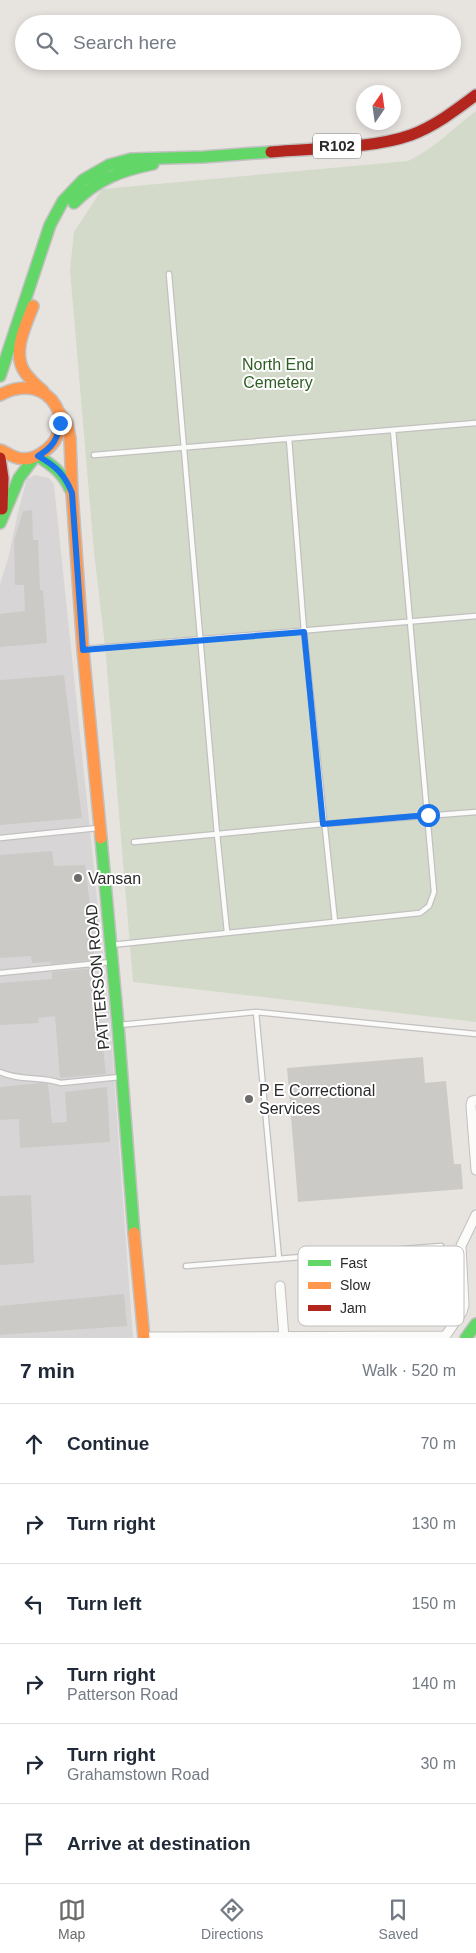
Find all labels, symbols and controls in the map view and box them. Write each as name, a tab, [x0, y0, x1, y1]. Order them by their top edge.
search box	[15, 15, 461, 70]
icon: search	[33, 29, 61, 57]
text: Search here	[73, 32, 177, 53]
north arrow	[356, 85, 401, 130]
road number: R102	[313, 134, 361, 158]
park label: North End Cemetery	[242, 356, 314, 391]
route end	[49, 412, 72, 435]
route start	[417, 804, 440, 827]
place label: Vansan	[88, 870, 141, 887]
marker: Vansan	[72, 872, 84, 884]
street label: PATTERSON ROAD	[83, 903, 112, 1050]
place label: P E Correctional Services	[259, 1082, 375, 1117]
marker: P E Correctional Services	[243, 1093, 255, 1105]
legend	[298, 1246, 464, 1326]
text: Fast	[340, 1255, 367, 1271]
text: Slow	[340, 1277, 371, 1293]
text: Jam	[340, 1300, 366, 1316]
text: 7 min	[20, 1359, 75, 1382]
text: Walk · 520 m	[362, 1362, 456, 1379]
icon: ahead	[20, 1430, 48, 1458]
text: Continue	[67, 1433, 149, 1454]
text: 70 m	[420, 1435, 456, 1452]
icon: right	[20, 1510, 48, 1538]
text: Turn right	[67, 1513, 155, 1534]
text: 130 m	[412, 1515, 456, 1532]
icon: left	[20, 1590, 48, 1618]
text: Turn left	[67, 1593, 142, 1614]
text: 150 m	[412, 1595, 456, 1612]
text: Turn right	[67, 1664, 155, 1685]
icon: right	[20, 1670, 48, 1698]
text: 140 m	[412, 1675, 456, 1692]
text: Patterson Road	[67, 1686, 178, 1703]
text: Turn right	[67, 1744, 155, 1765]
icon: right	[20, 1750, 48, 1778]
text: 30 m	[420, 1755, 456, 1772]
text: Grahamstown Road	[67, 1766, 209, 1783]
icon: arrive	[20, 1830, 48, 1858]
text: Arrive at destination	[67, 1833, 251, 1854]
tab: Map	[58, 1896, 86, 1942]
tab: Directions	[201, 1896, 263, 1942]
tab: Saved	[379, 1896, 418, 1942]

